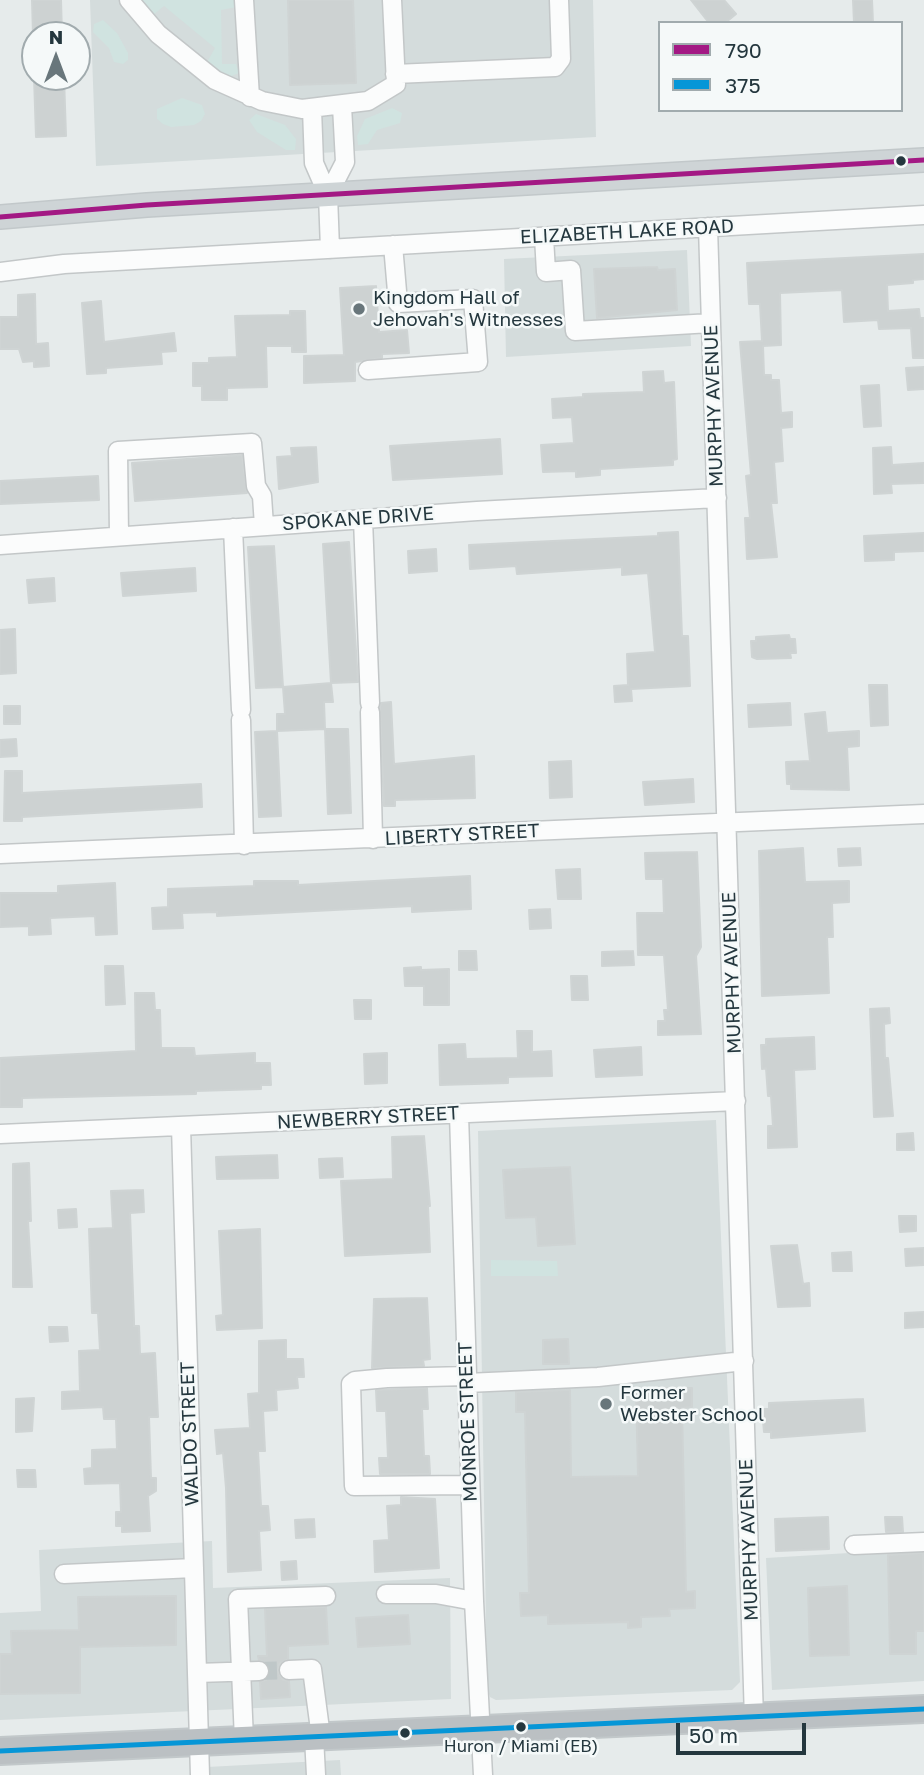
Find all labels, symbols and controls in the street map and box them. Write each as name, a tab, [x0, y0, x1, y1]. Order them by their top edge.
north arrow	[21, 21, 91, 91]
legend	[658, 21, 903, 112]
text: N	[49, 25, 63, 48]
text: 790	[725, 37, 762, 63]
text: 375	[725, 72, 761, 98]
unlabelled marker	[894, 154, 908, 168]
street label: ELIZABETH LAKE ROAD	[519, 215, 735, 249]
place label: Kingdom Hall of Jehovah's Witnesses	[373, 287, 563, 331]
marker: Kingdom Hall of Jehovah's Witnesses	[351, 301, 367, 317]
street label: MURPHY AVENUE	[700, 325, 728, 487]
street label: SPOKANE DRIVE	[281, 502, 435, 536]
street label: LIBERTY STREET	[384, 820, 540, 850]
street label: MURPHY AVENUE	[718, 892, 746, 1054]
street label: NEWBERRY STREET	[276, 1102, 460, 1134]
street label: MONROE STREET	[454, 1342, 482, 1502]
street label: WALDO STREET	[176, 1361, 204, 1507]
place label: Former Webster School	[620, 1382, 764, 1426]
marker: Former Webster School	[598, 1396, 614, 1412]
street label: MURPHY AVENUE	[735, 1459, 763, 1621]
scale bar	[679, 1708, 808, 1752]
marker: Huron / Miami (EB)	[514, 1720, 528, 1734]
text: 50 m	[689, 1722, 738, 1748]
unlabelled marker	[398, 1726, 412, 1740]
place label: Huron / Miami (EB)	[444, 1737, 598, 1757]

